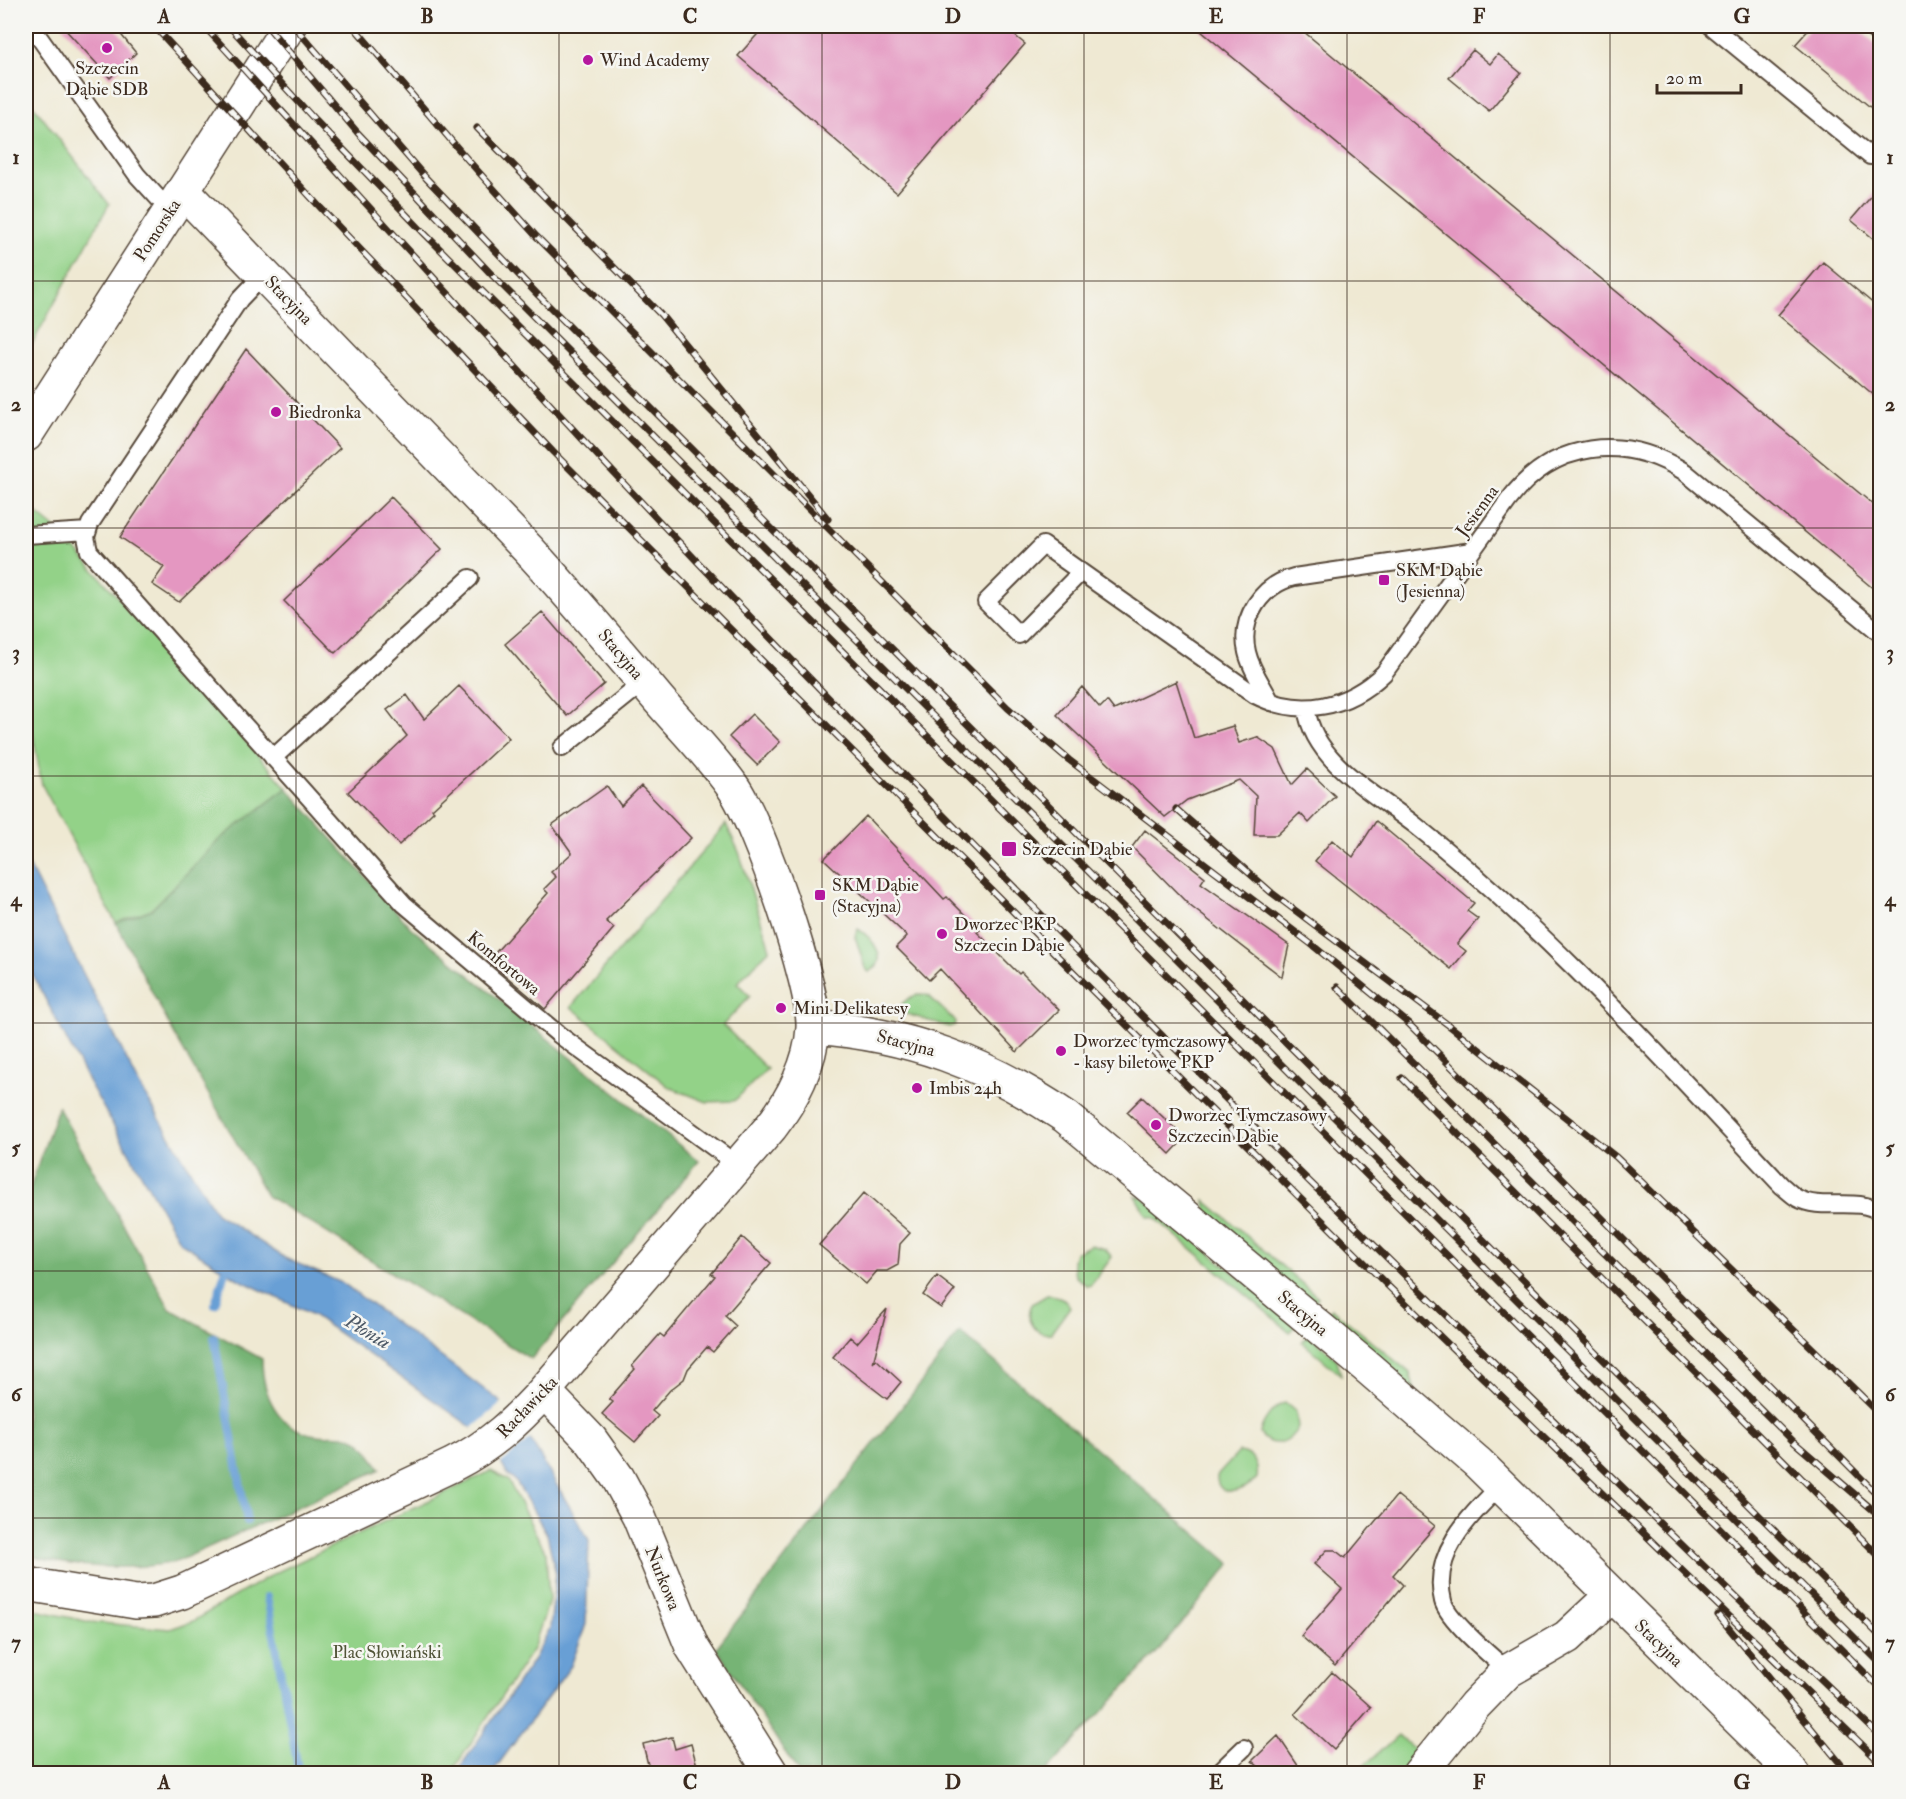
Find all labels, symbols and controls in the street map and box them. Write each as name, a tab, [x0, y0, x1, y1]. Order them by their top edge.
text: A	[157, 4, 171, 29]
text: B	[420, 4, 434, 29]
text: C	[683, 4, 697, 29]
text: D	[945, 4, 961, 29]
text: E	[1209, 4, 1224, 29]
text: F	[1473, 4, 1486, 29]
text: G	[1734, 4, 1751, 29]
marker: Szczecin Dąbie SDB	[100, 41, 114, 55]
place label: Wind Academy	[599, 49, 710, 72]
marker: Wind Academy	[581, 53, 595, 67]
place label: Szczecin Dąbie SDB	[65, 57, 149, 101]
scale bar	[1657, 57, 1741, 95]
text: 20 m	[1666, 67, 1702, 90]
text: 1	[12, 145, 20, 170]
text: 1	[1886, 145, 1894, 170]
street label: Pomorska	[129, 194, 186, 266]
street label: Stacyjna	[260, 271, 318, 330]
text: 2	[11, 392, 21, 417]
text: 2	[1885, 392, 1895, 417]
place label: Biedronka	[288, 401, 362, 424]
marker: Biedronka	[269, 405, 283, 419]
street label: Jesienna	[1450, 480, 1504, 543]
place label: SKM Dąbie (Jesienna)	[1396, 559, 1483, 603]
marker: SKM Dąbie (Jesienna)	[1377, 573, 1391, 587]
street label: Stacyjna	[593, 624, 649, 685]
text: 3	[12, 640, 20, 665]
text: 3	[1886, 640, 1894, 665]
place label: Szczecin Dąbie	[1022, 838, 1133, 861]
marker: Szczecin Dąbie	[1000, 840, 1018, 858]
place label: SKM Dąbie (Stacyjna)	[832, 874, 919, 918]
text: 4	[10, 887, 23, 912]
text: 4	[1884, 887, 1897, 912]
marker: SKM Dąbie (Stacyjna)	[813, 888, 827, 902]
place label: Dworzec PKP Szczecin Dąbie	[954, 913, 1065, 957]
street label: Komfortowa	[462, 926, 546, 1001]
marker: Dworzec PKP Szczecin Dąbie	[935, 927, 949, 941]
place label: Mini Delikatesy	[793, 997, 909, 1020]
marker: Mini Delikatesy	[774, 1001, 788, 1015]
street label: Stacyjna	[874, 1025, 938, 1062]
place label: Dworzec tymczasowy - kasy biletowe PKP	[1073, 1030, 1227, 1074]
marker: Dworzec tymczasowy - kasy biletowe PKP	[1054, 1044, 1068, 1058]
place label: Imbis 24h	[929, 1077, 1002, 1100]
marker: Imbis 24h	[910, 1081, 924, 1095]
place label: Dworzec Tymczasowy Szczecin Dąbie	[1168, 1104, 1328, 1148]
marker: Dworzec Tymczasowy Szczecin Dąbie	[1149, 1118, 1163, 1132]
text: 5	[12, 1135, 22, 1160]
text: 5	[1886, 1135, 1896, 1160]
street label: Stacyjna	[1273, 1286, 1333, 1342]
water label: Płonia	[340, 1308, 395, 1355]
street label: Racławicka	[492, 1371, 563, 1443]
text: 6	[11, 1382, 23, 1407]
text: 6	[1885, 1382, 1897, 1407]
street label: Nurkowa	[639, 1543, 686, 1614]
street label: Stacyjna	[1629, 1614, 1688, 1673]
text: 7	[11, 1630, 21, 1655]
text: 7	[1885, 1630, 1895, 1655]
park label: Plac Słowiański	[333, 1641, 442, 1664]
text: A	[157, 1770, 171, 1795]
text: B	[420, 1770, 434, 1795]
text: C	[683, 1770, 697, 1795]
text: D	[945, 1770, 961, 1795]
text: E	[1209, 1770, 1224, 1795]
text: F	[1473, 1770, 1486, 1795]
text: G	[1734, 1770, 1751, 1795]

